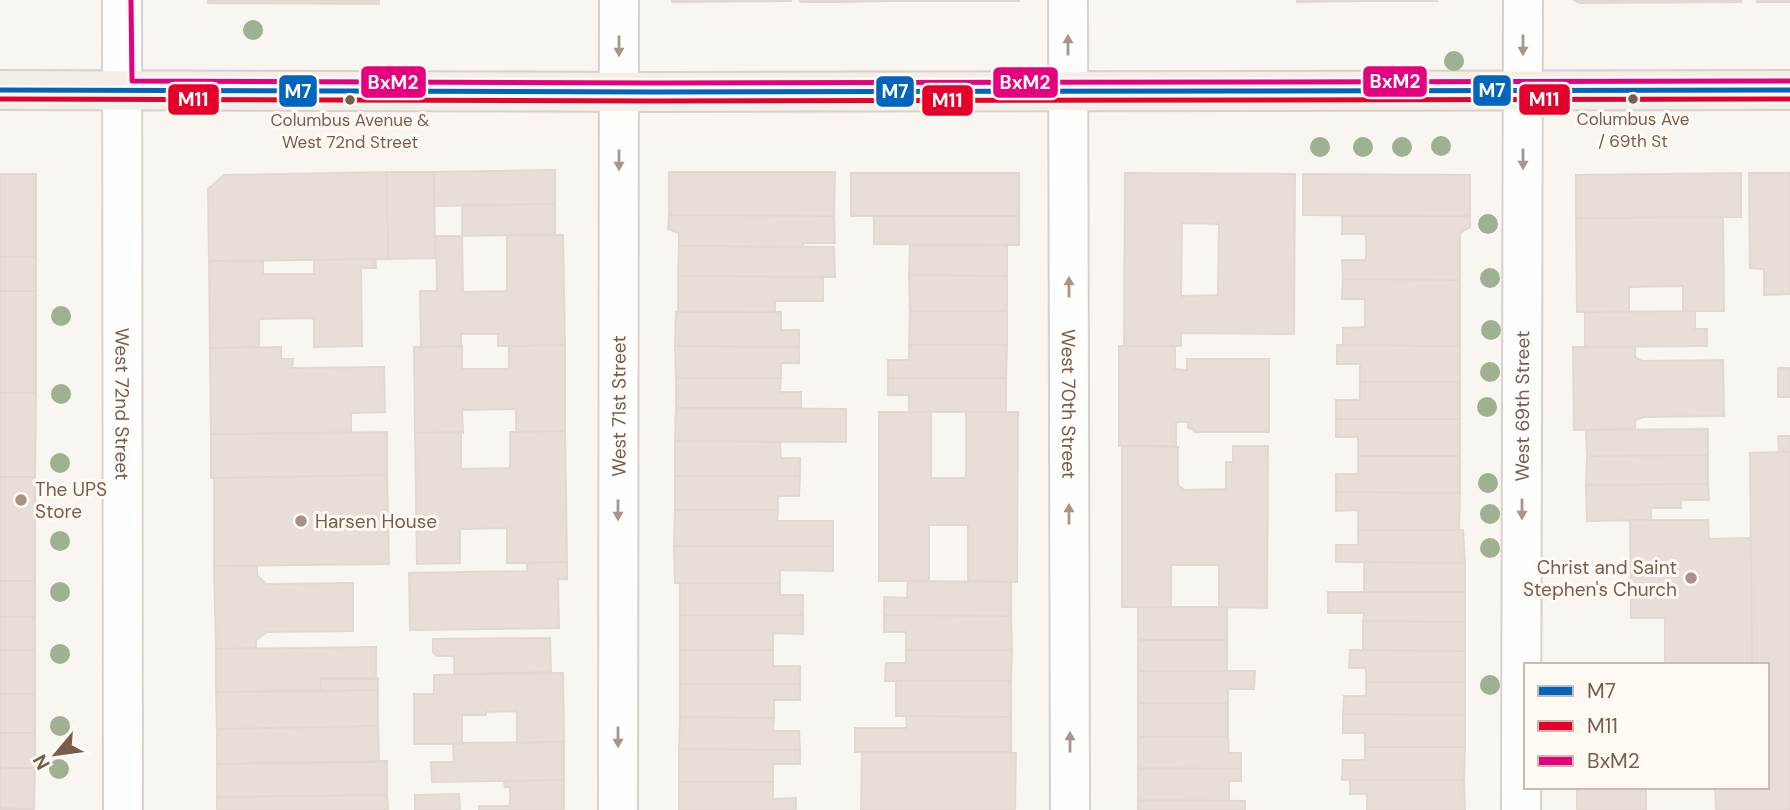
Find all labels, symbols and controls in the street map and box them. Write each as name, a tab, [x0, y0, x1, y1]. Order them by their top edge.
one-way arrow	[1062, 34, 1074, 56]
one-way arrow	[613, 35, 625, 57]
one-way arrow	[1517, 35, 1529, 57]
line badge: BxM2	[360, 65, 427, 99]
line badge: BxM2	[1362, 65, 1428, 98]
line badge: BxM2	[992, 66, 1059, 99]
text: BxM2	[1370, 69, 1420, 94]
text: BxM2	[368, 70, 418, 95]
text: BxM2	[1000, 70, 1050, 95]
line badge: M7	[278, 74, 318, 108]
line badge: M7	[1472, 74, 1512, 107]
line badge: M7	[875, 75, 915, 108]
text: M7	[1478, 78, 1506, 103]
text: M7	[284, 79, 312, 104]
text: M7	[881, 79, 909, 104]
line badge: M11	[167, 83, 220, 116]
line badge: M11	[1518, 83, 1571, 116]
line badge: M11	[921, 84, 974, 117]
text: M11	[178, 87, 208, 112]
text: M11	[1529, 87, 1559, 112]
text: M11	[932, 88, 962, 113]
marker: Columbus Ave / 69th St	[1626, 92, 1640, 106]
marker: Columbus Avenue & West 72nd Street	[343, 93, 357, 107]
place label: Columbus Ave / 69th St	[1577, 108, 1690, 152]
place label: Columbus Avenue & West 72nd Street	[270, 109, 430, 153]
one-way arrow	[1517, 148, 1529, 170]
one-way arrow	[613, 149, 625, 171]
one-way arrow	[1063, 276, 1074, 298]
street label: West 72nd Street	[110, 328, 135, 480]
street label: West 70th Street	[1056, 329, 1082, 479]
street label: West 69th Street	[1509, 331, 1535, 481]
street label: West 71st Street	[606, 335, 631, 477]
place label: The UPS Store	[35, 477, 107, 524]
marker: The UPS Store	[13, 492, 29, 508]
one-way arrow	[1516, 498, 1528, 520]
one-way arrow	[612, 499, 624, 521]
one-way arrow	[1063, 503, 1075, 525]
place label: Harsen House	[315, 509, 437, 534]
marker: Harsen House	[293, 513, 309, 529]
place label: Christ and Saint Stephen's Church	[1523, 555, 1677, 602]
marker: Christ and Saint Stephen's Church	[1683, 570, 1699, 586]
legend	[1524, 663, 1769, 789]
text: M7	[1587, 677, 1616, 705]
text: M11	[1587, 712, 1618, 740]
north arrow	[21, 719, 91, 789]
one-way arrow	[612, 726, 624, 748]
one-way arrow	[1064, 731, 1076, 753]
text: BxM2	[1587, 747, 1640, 775]
text: N	[27, 750, 56, 774]

